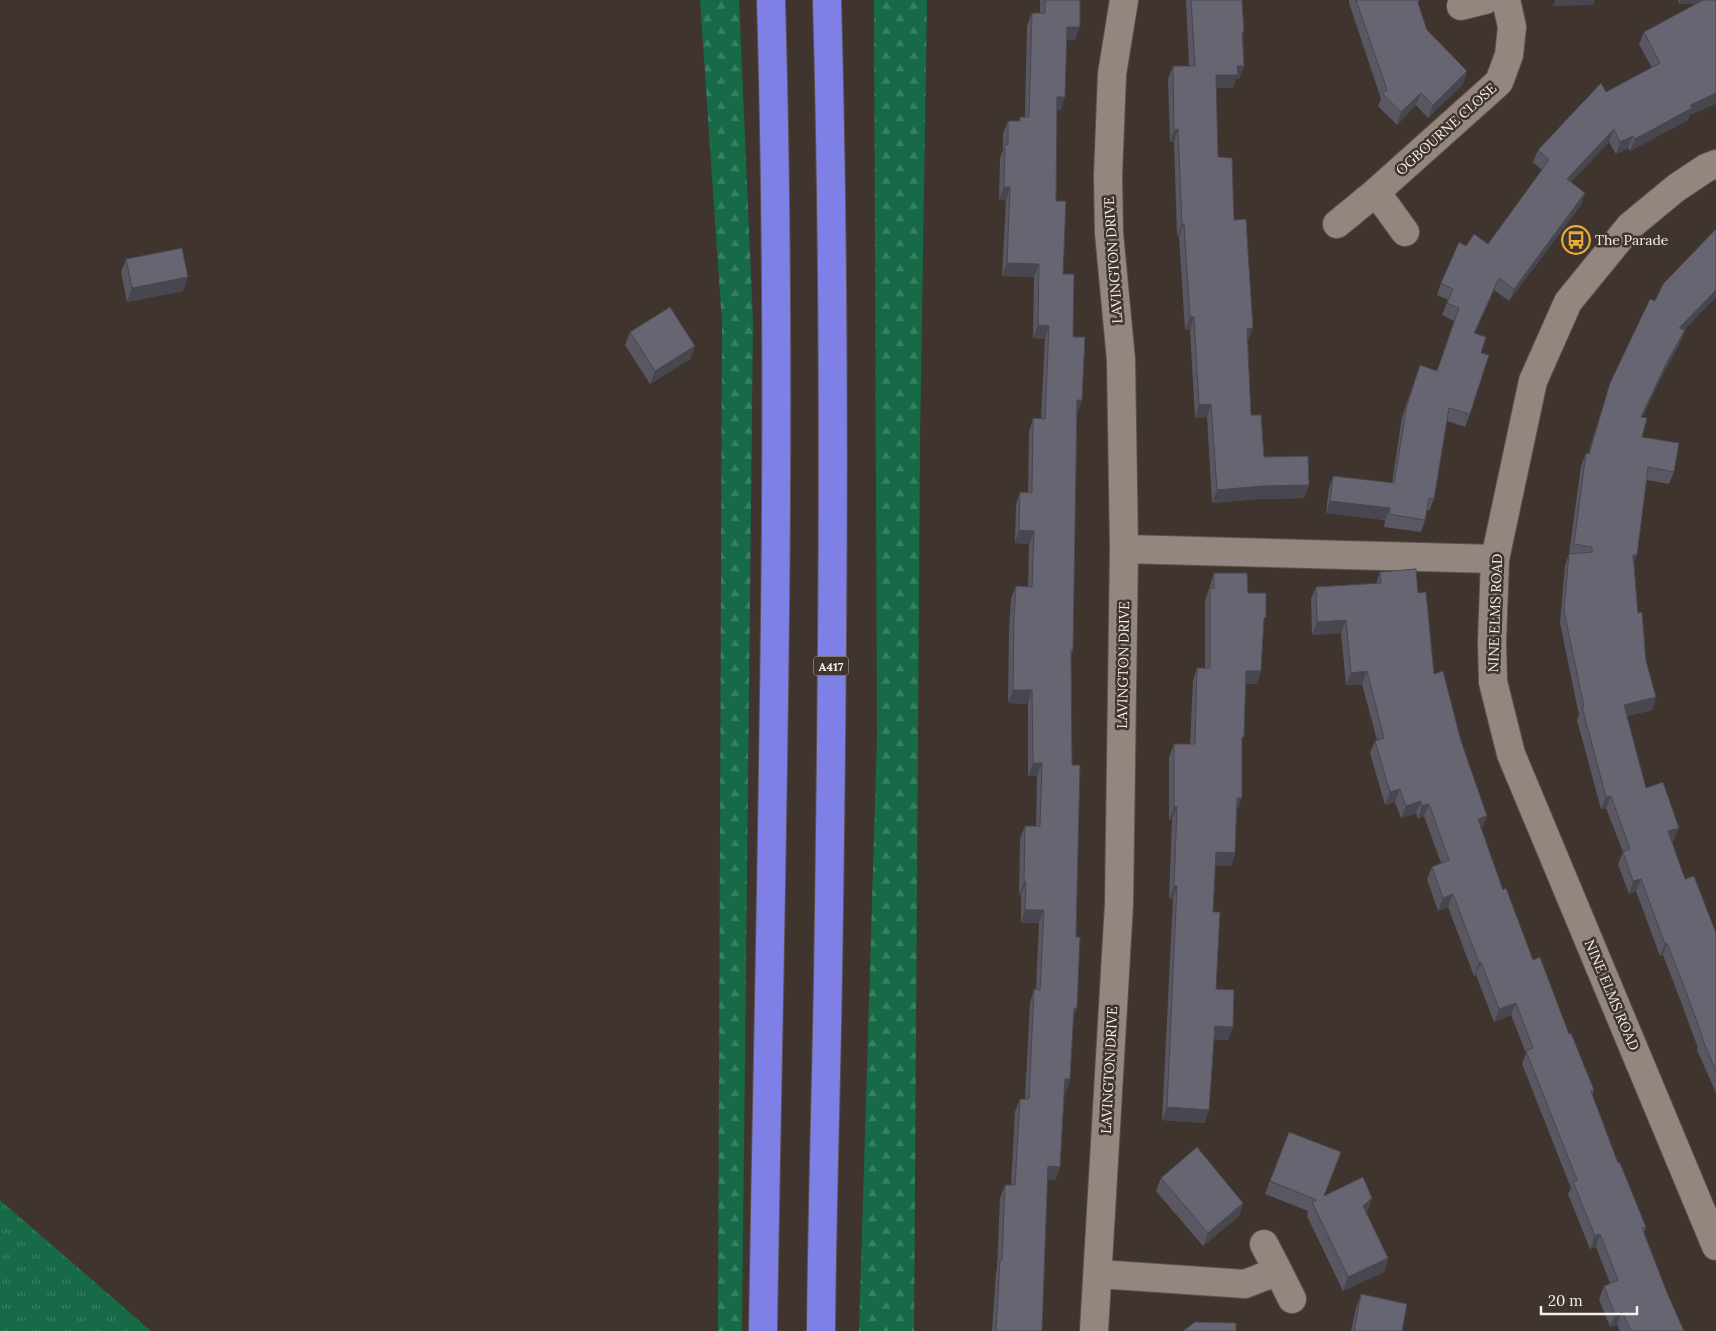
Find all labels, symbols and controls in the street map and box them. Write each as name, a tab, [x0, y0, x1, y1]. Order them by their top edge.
street label: OGBOURNE CLOSE	[1392, 79, 1500, 179]
street label: LAVINGTON DRIVE	[1100, 195, 1126, 324]
bus stop icon: The Parade	[1561, 225, 1591, 255]
place label: The Parade	[1595, 231, 1669, 249]
street label: NINE ELMS ROAD	[1484, 553, 1506, 673]
street label: LAVINGTON DRIVE	[1113, 601, 1133, 729]
road number: A417	[814, 656, 848, 676]
street label: NINE ELMS ROAD	[1581, 937, 1643, 1053]
street label: LAVINGTON DRIVE	[1097, 1006, 1121, 1134]
scale bar	[1541, 1284, 1637, 1316]
text: 20 m	[1548, 1291, 1583, 1310]

